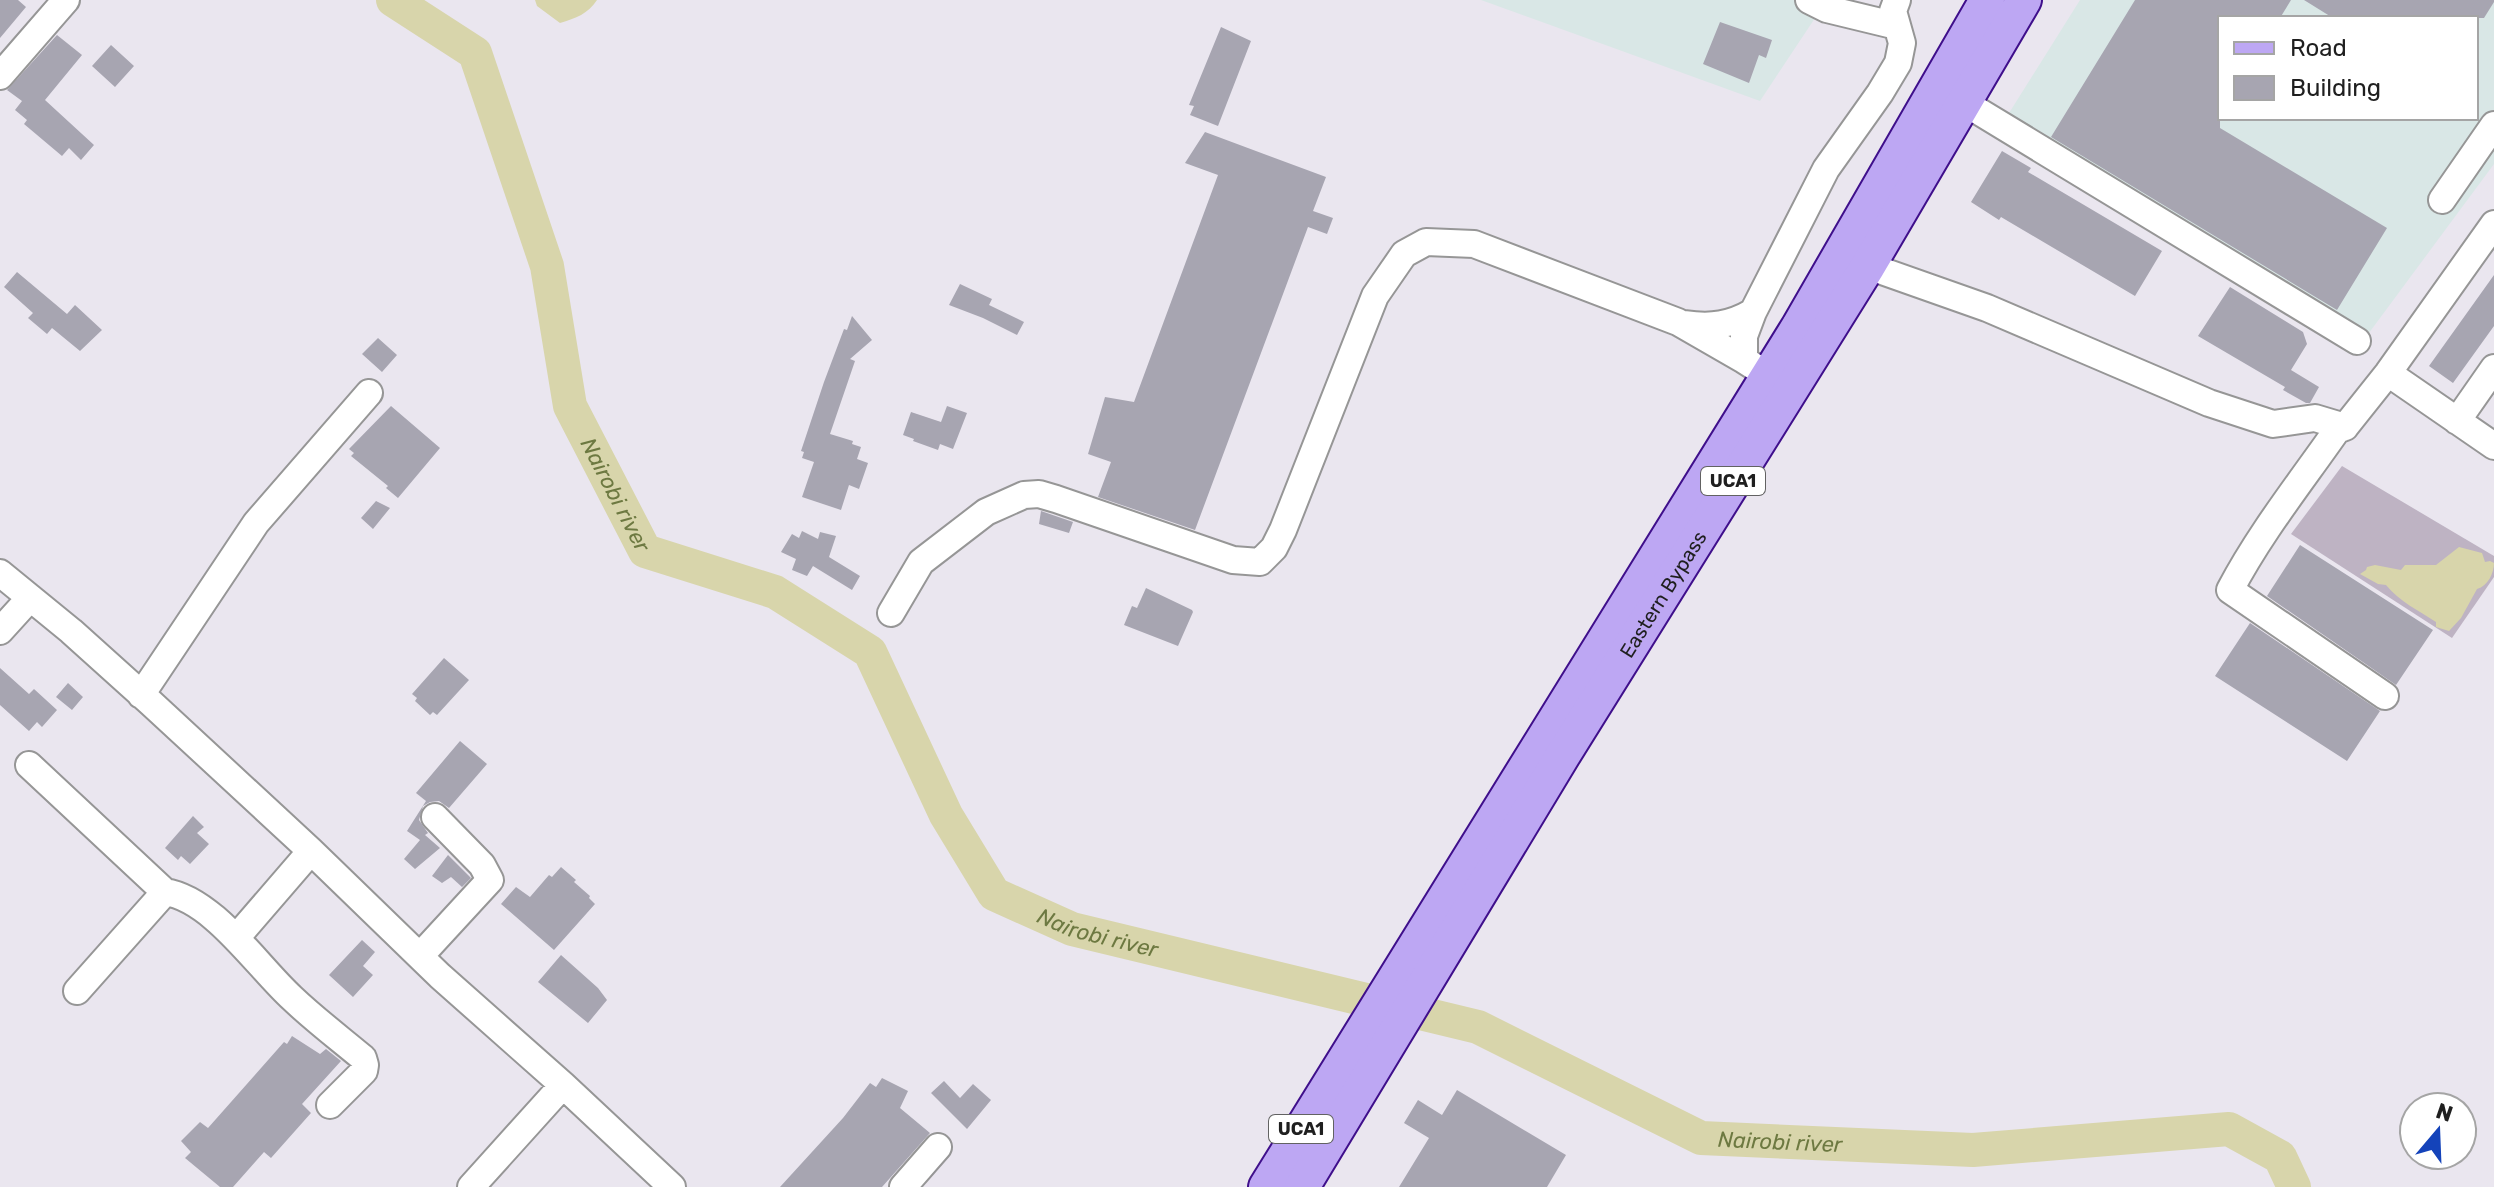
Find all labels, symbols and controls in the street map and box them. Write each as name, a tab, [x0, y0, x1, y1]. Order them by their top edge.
legend	[2218, 16, 2478, 120]
text: Road	[2290, 34, 2347, 62]
text: Building	[2290, 74, 2381, 102]
water label: Nairobi river	[575, 433, 657, 558]
road number: UCA1	[1701, 467, 1765, 495]
street label: Eastern Bypass	[1615, 527, 1712, 662]
water label: Nairobi river	[1033, 902, 1162, 964]
north arrow	[2398, 1091, 2478, 1171]
text: N	[2432, 1097, 2456, 1128]
road number: UCA1	[1269, 1115, 1333, 1143]
water label: Nairobi river	[1717, 1126, 1845, 1158]

